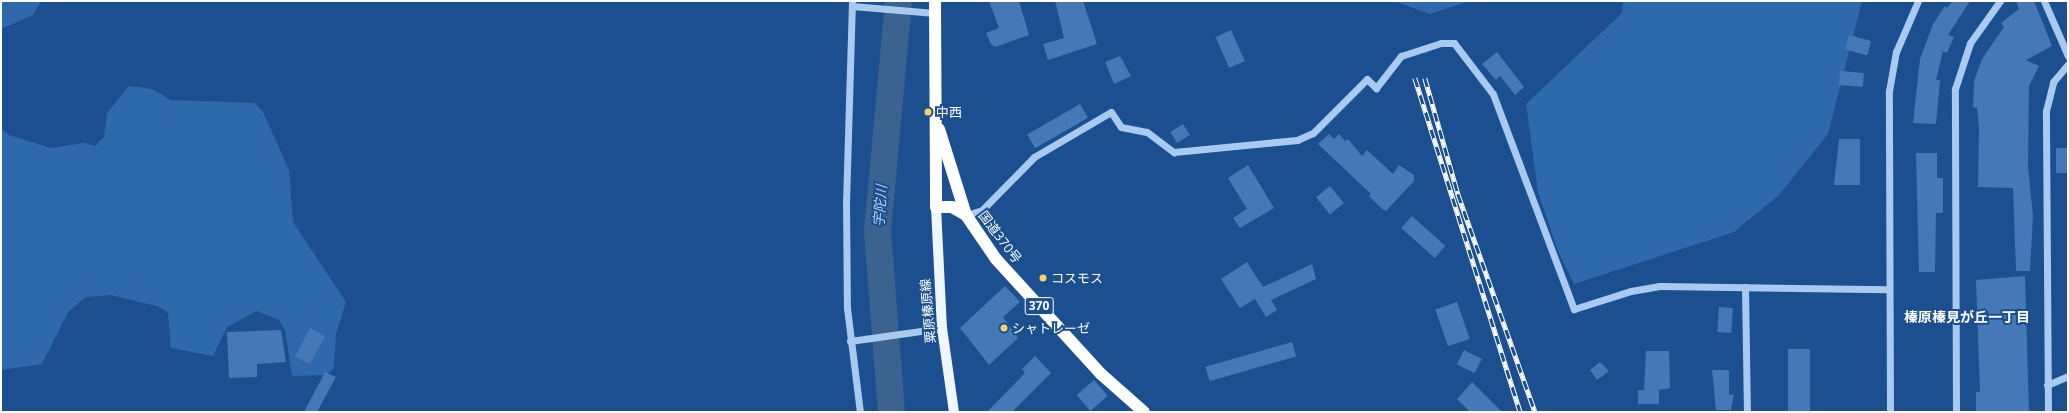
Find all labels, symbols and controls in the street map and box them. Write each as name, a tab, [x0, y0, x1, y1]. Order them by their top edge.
place label: 中西	[936, 104, 962, 120]
marker: 中西	[923, 107, 933, 117]
water label: 宇陀川	[870, 184, 890, 228]
street label: 国道370号	[975, 208, 1025, 266]
place label: コスモス	[1051, 270, 1103, 286]
marker: コスモス	[1038, 273, 1048, 283]
street label: 粟原榛原線	[917, 278, 939, 344]
road number: 370	[1024, 296, 1054, 316]
district label: 榛原榛見が丘一丁目	[1904, 309, 2030, 325]
place label: シャトレーゼ	[1012, 320, 1090, 336]
marker: シャトレーゼ	[999, 323, 1009, 333]

